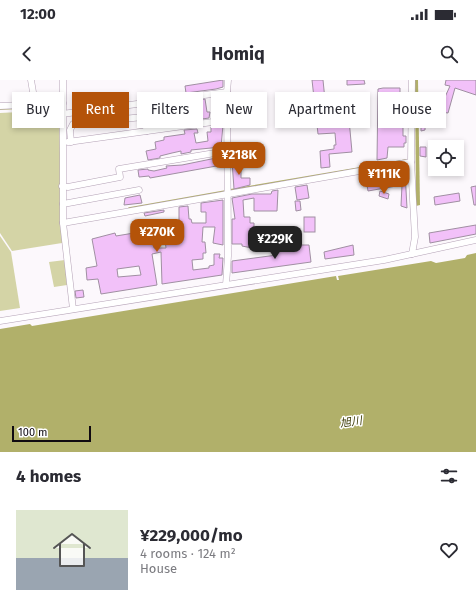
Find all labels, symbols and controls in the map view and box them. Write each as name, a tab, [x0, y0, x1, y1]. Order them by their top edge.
text: 12:00	[20, 5, 56, 23]
icon: back	[16, 43, 38, 65]
text: Homiq	[211, 43, 265, 65]
icon: search	[438, 43, 460, 65]
chip: Buy	[12, 92, 64, 128]
chip: Rent	[72, 92, 129, 128]
chip: Filters	[137, 92, 203, 128]
chip: New	[211, 92, 267, 128]
chip: Apartment	[275, 92, 370, 128]
chip: House	[378, 92, 446, 128]
map controls	[428, 140, 464, 176]
button: locate	[428, 140, 464, 176]
pin: ¥218K	[211, 142, 267, 176]
text: ¥218K	[221, 147, 257, 162]
pin: ¥111K	[356, 161, 412, 195]
text: ¥111K	[368, 166, 400, 181]
pin: ¥270K	[129, 219, 185, 253]
text: ¥270K	[139, 224, 175, 239]
pin: ¥229K	[247, 226, 303, 260]
text: ¥229K	[257, 231, 293, 246]
water label: 旭川	[339, 414, 364, 430]
scale bar	[12, 424, 91, 443]
text: 100 m	[18, 426, 47, 439]
icon: filters	[438, 465, 460, 487]
text: 4 homes	[16, 466, 81, 487]
text: ¥229,000/mo	[140, 525, 243, 546]
icon: home	[48, 526, 96, 574]
icon: heart	[438, 539, 460, 561]
text: 4 rooms · 124 m²	[140, 546, 236, 561]
text: House	[140, 561, 177, 576]

